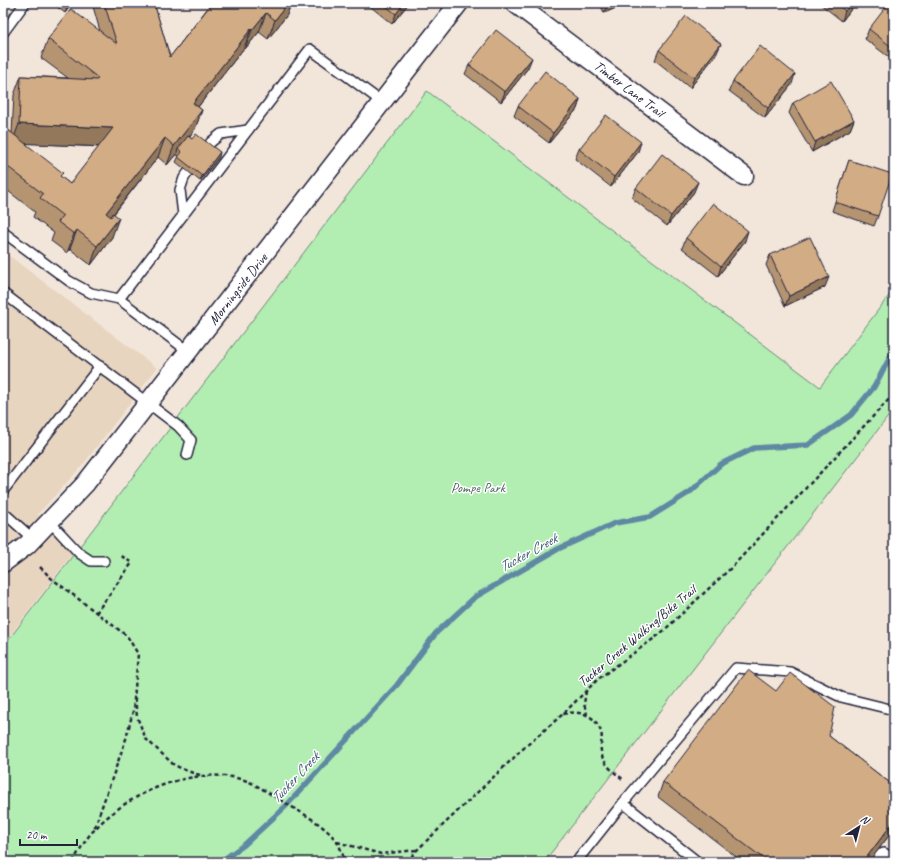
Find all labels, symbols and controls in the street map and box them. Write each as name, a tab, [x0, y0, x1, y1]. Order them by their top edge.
street label: Timber Lane Trail	[591, 57, 669, 122]
street label: Morningside Drive	[205, 249, 272, 328]
park label: Pompe Park	[451, 479, 507, 496]
water label: Tucker Creek	[496, 528, 563, 577]
street label: Tucker Creek Walking/Bike Trail	[575, 580, 701, 690]
water label: Tucker Creek	[266, 746, 325, 808]
north arrow	[839, 807, 879, 847]
text: N	[858, 811, 874, 828]
scale bar	[20, 821, 77, 847]
text: 20 m	[26, 827, 48, 843]

